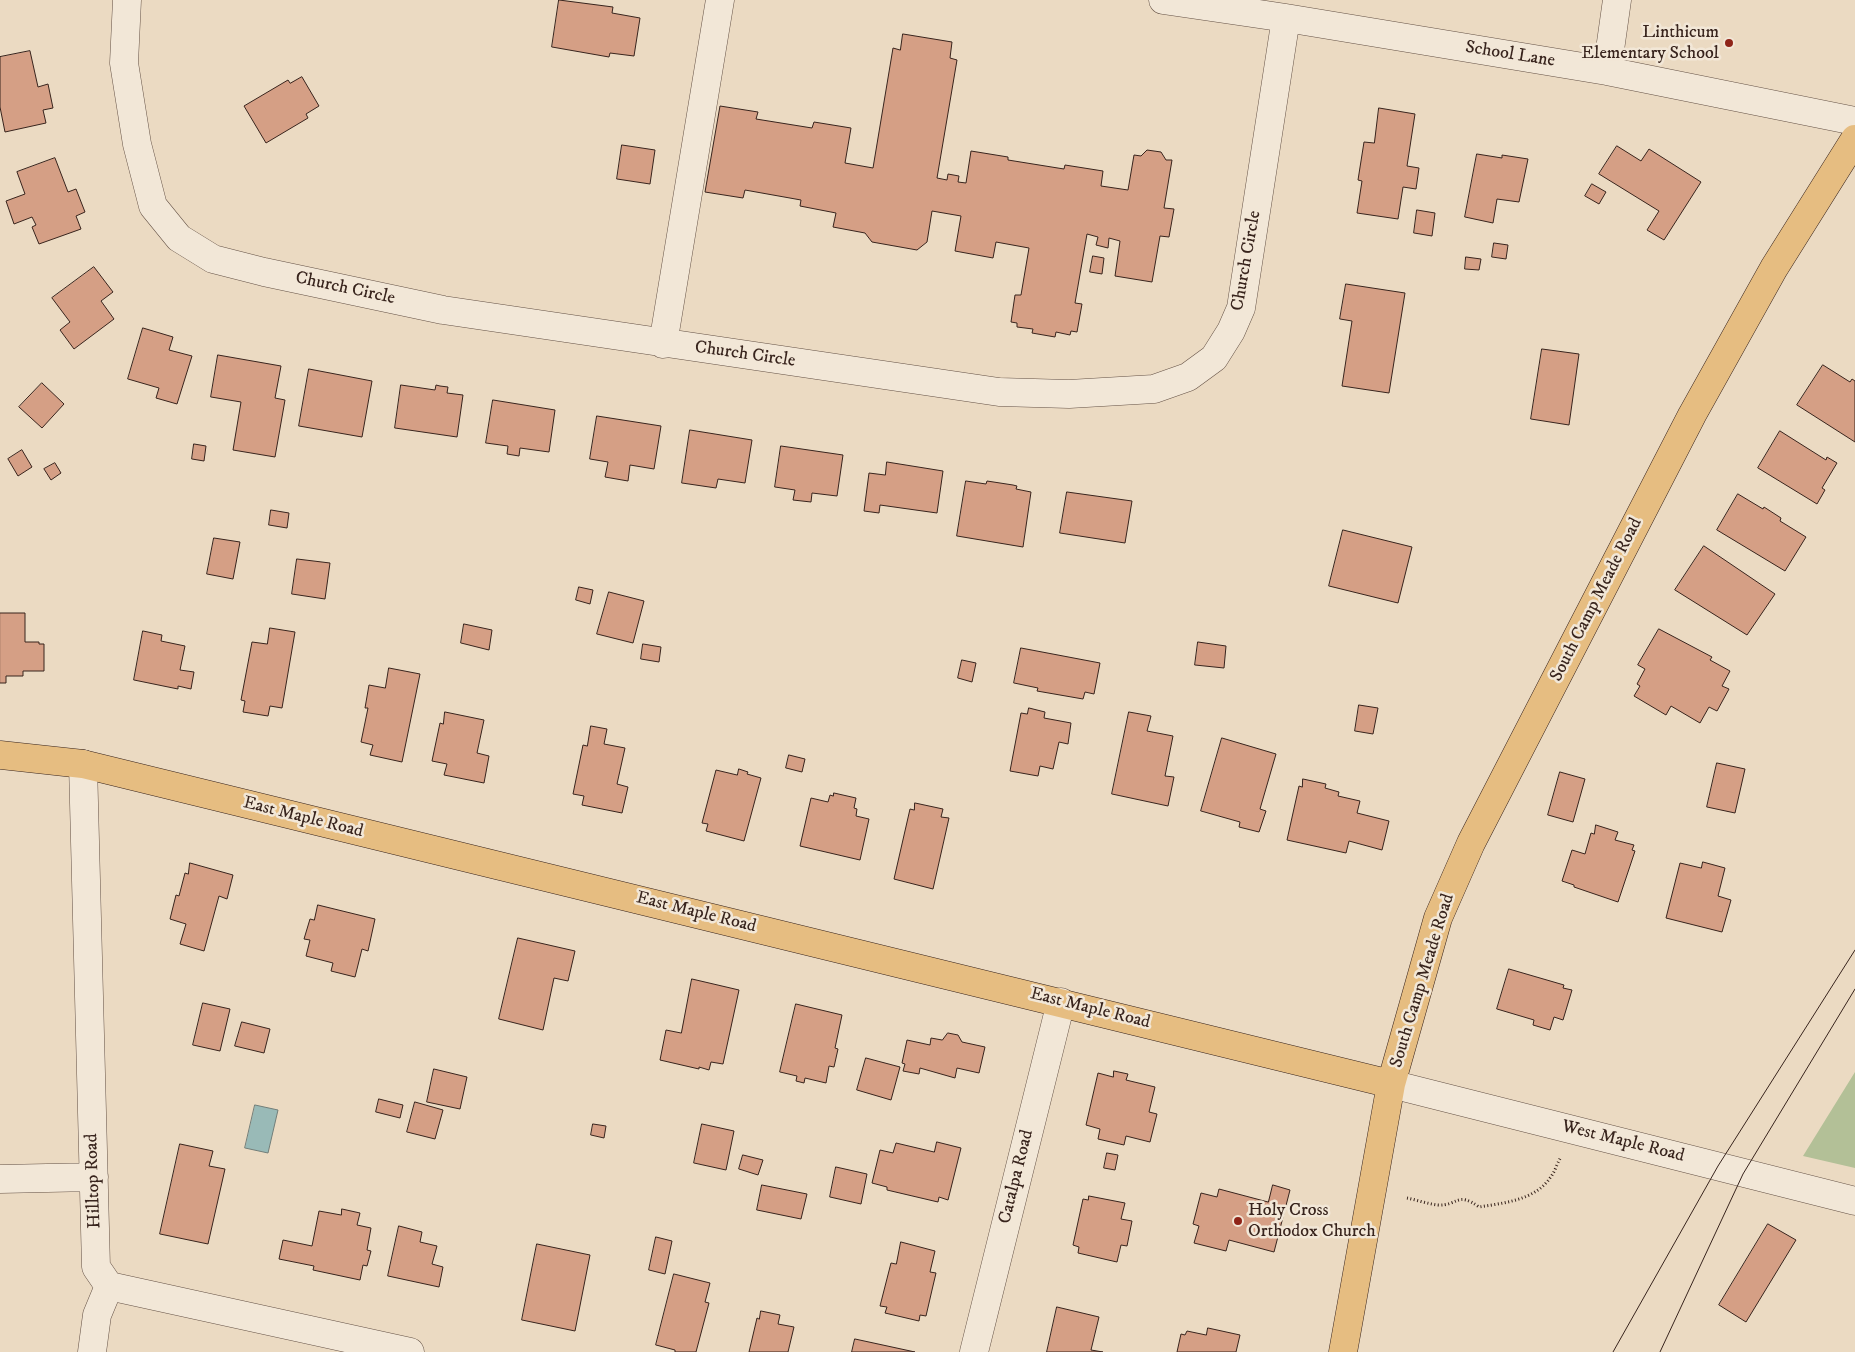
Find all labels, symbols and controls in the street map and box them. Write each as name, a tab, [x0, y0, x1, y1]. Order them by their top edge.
place label: Linthicum Elementary School	[1581, 22, 1719, 64]
street label: School Lane	[1464, 37, 1556, 73]
marker: Linthicum Elementary School	[1723, 37, 1735, 49]
street label: Church Circle	[1228, 209, 1266, 313]
street label: Church Circle	[293, 268, 397, 310]
street label: Church Circle	[693, 337, 797, 373]
street label: South Camp Meade Road	[1546, 515, 1648, 685]
street label: East Maple Road	[241, 793, 365, 843]
street label: East Maple Road	[634, 888, 758, 938]
street label: South Camp Meade Road	[1386, 891, 1460, 1071]
street label: East Maple Road	[1028, 984, 1152, 1034]
street label: West Maple Road	[1559, 1116, 1687, 1168]
street label: Catalpa Road	[995, 1128, 1039, 1226]
street label: Hilltop Road	[82, 1133, 106, 1229]
place label: Holy Cross Orthodox Church	[1248, 1200, 1376, 1242]
marker: Holy Cross Orthodox Church	[1232, 1215, 1244, 1227]

